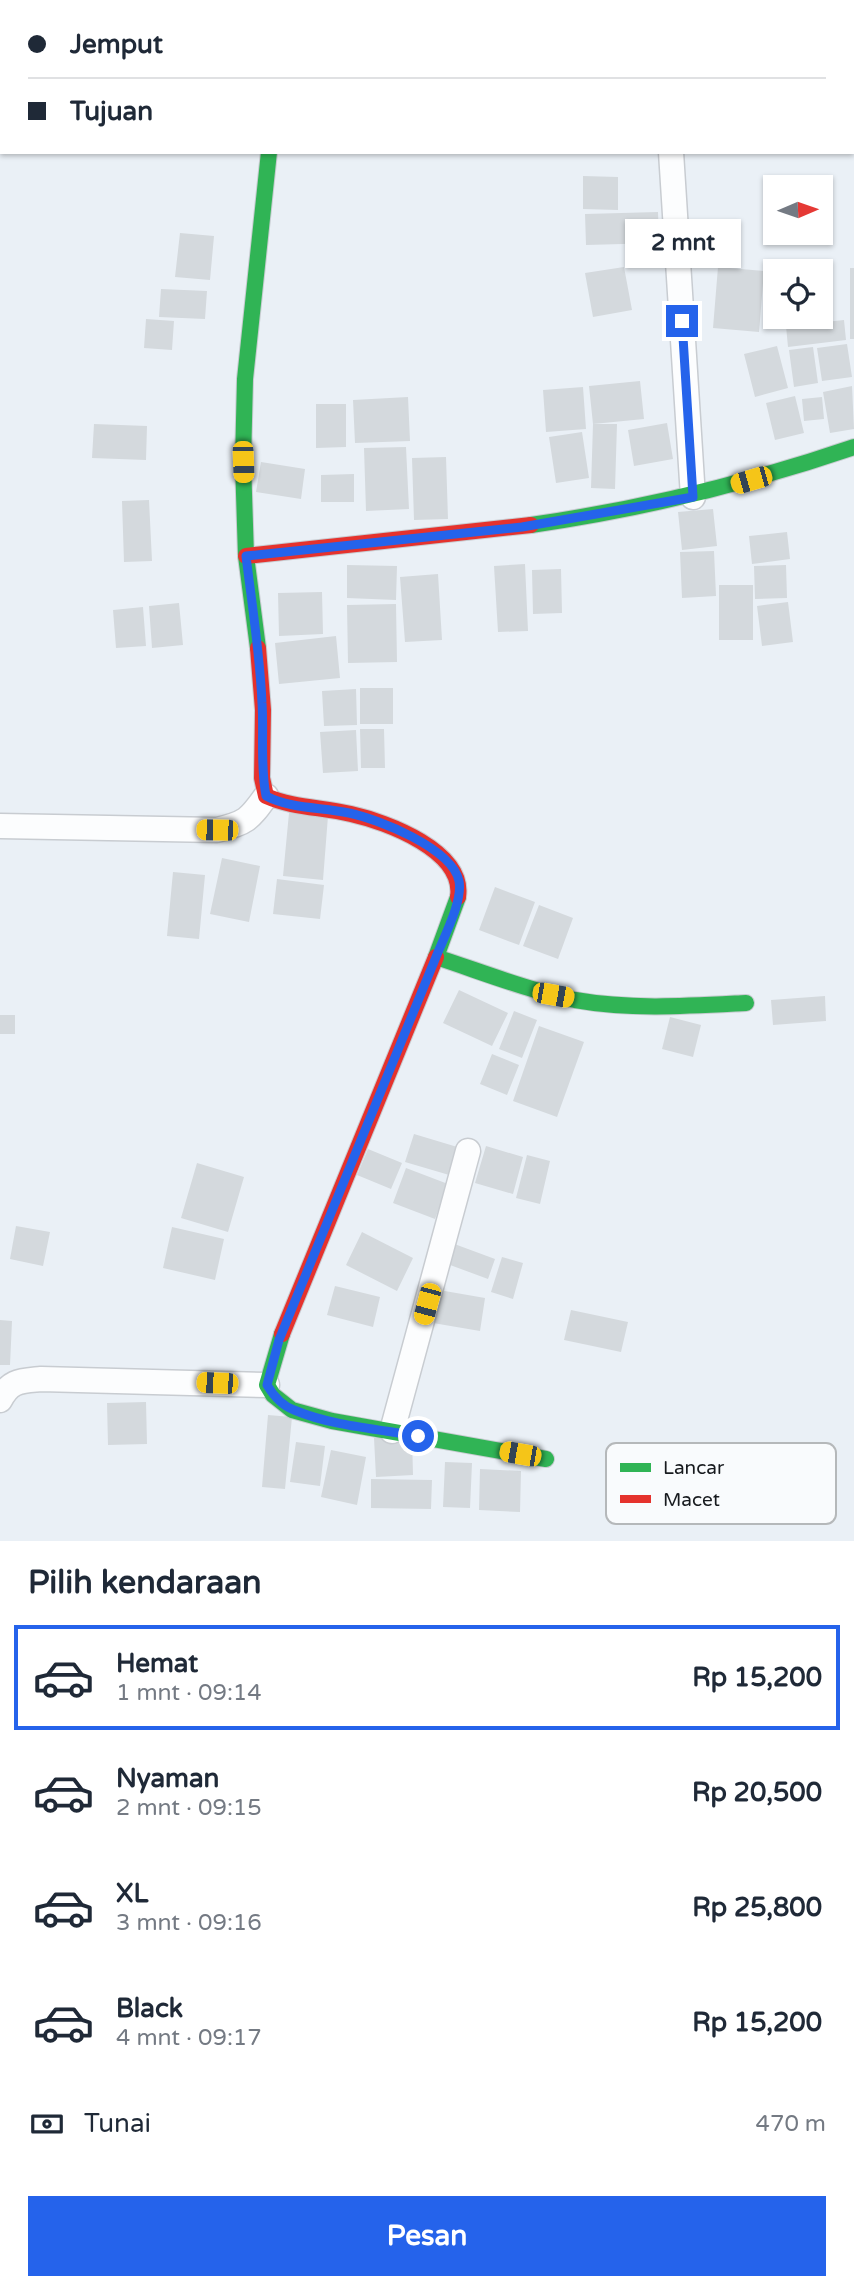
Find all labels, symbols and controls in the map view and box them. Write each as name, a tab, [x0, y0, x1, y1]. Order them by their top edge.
text: Jemput	[70, 29, 163, 60]
text: Tujuan	[70, 96, 153, 127]
north arrow	[763, 175, 833, 245]
map controls	[763, 175, 833, 329]
callout: 2 mnt	[624, 219, 740, 268]
text: 2 mnt	[651, 229, 715, 257]
button: locate	[763, 259, 833, 329]
route end	[666, 305, 698, 337]
car	[232, 441, 255, 483]
car	[728, 464, 775, 496]
car	[196, 819, 239, 841]
car	[531, 981, 576, 1009]
car	[412, 1281, 443, 1327]
car	[196, 1372, 239, 1394]
route start	[402, 1420, 434, 1452]
car	[498, 1440, 543, 1468]
legend	[606, 1443, 836, 1524]
text: Lancar	[663, 1457, 725, 1479]
text: Macet	[663, 1489, 720, 1511]
text: Pilih kendaraan	[28, 1564, 262, 1602]
icon: car	[32, 1646, 95, 1709]
text: Hemat	[116, 1648, 198, 1679]
text: Rp 15,200	[692, 1662, 822, 1693]
text: 1 mnt · 09:14	[116, 1679, 262, 1707]
icon: car	[32, 1761, 95, 1824]
text: Nyaman	[116, 1763, 219, 1794]
text: Rp 20,500	[692, 1777, 822, 1808]
text: 2 mnt · 09:15	[116, 1794, 262, 1822]
icon: car	[32, 1876, 95, 1939]
text: XL	[116, 1878, 148, 1909]
text: Rp 25,800	[692, 1892, 822, 1923]
text: 3 mnt · 09:16	[116, 1909, 262, 1937]
icon: car	[32, 1991, 95, 2054]
text: Black	[116, 1993, 183, 2024]
text: Rp 15,200	[692, 2007, 822, 2038]
text: 4 mnt · 09:17	[116, 2024, 262, 2052]
icon: cash	[28, 2105, 66, 2143]
text: Tunai	[84, 2108, 151, 2139]
text: 470 m	[756, 2110, 826, 2138]
button: Pesan	[28, 2196, 826, 2276]

